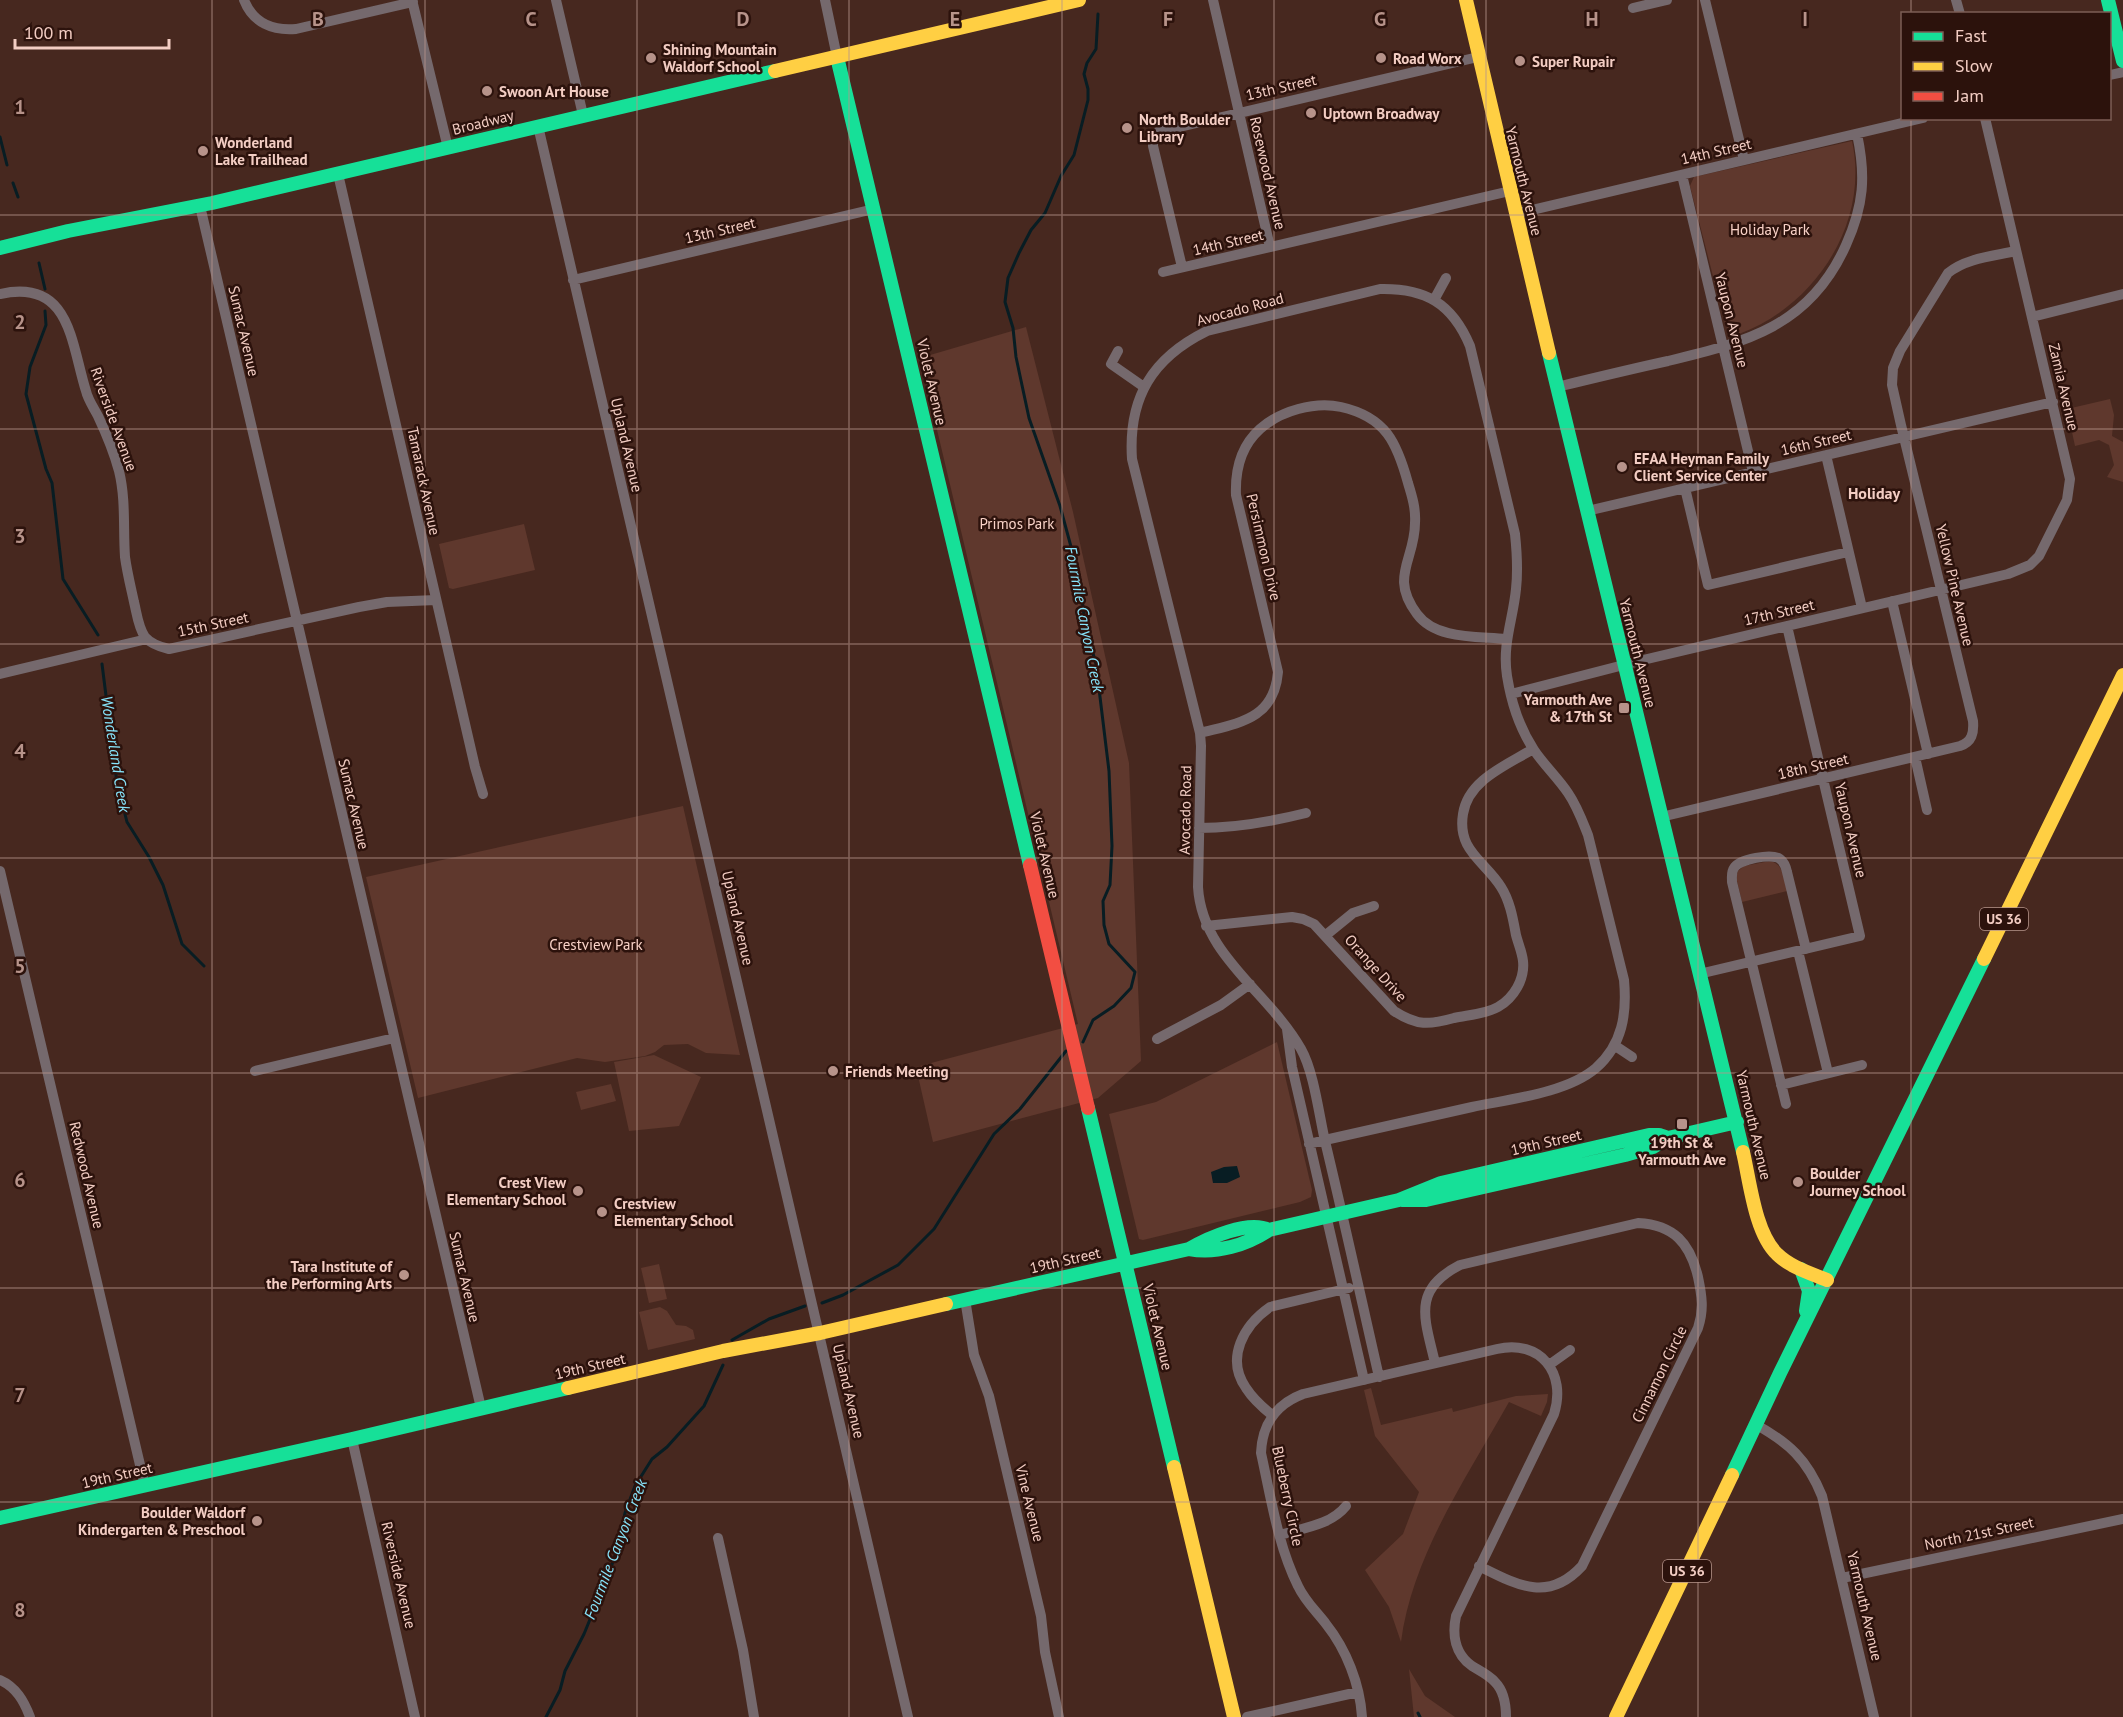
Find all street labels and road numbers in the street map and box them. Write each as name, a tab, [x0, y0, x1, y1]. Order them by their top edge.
street label: 13th Street	[1244, 70, 1318, 104]
street label: Broadway	[450, 105, 516, 139]
street label: Rosewood Avenue	[1246, 115, 1290, 231]
street label: Yarmouth Avenue	[1501, 124, 1547, 238]
street label: 14th Street	[1679, 134, 1753, 168]
street label: 13th Street	[683, 213, 757, 247]
street label: 14th Street	[1191, 225, 1265, 259]
street label: Yaupon Avenue	[1711, 270, 1753, 370]
street label: Sumac Avenue	[224, 284, 264, 378]
street label: Avocado Road	[1194, 288, 1286, 330]
street label: Violet Avenue	[913, 336, 951, 427]
street label: Zamia Avenue	[2045, 341, 2083, 433]
street label: Riverside Avenue	[86, 364, 142, 474]
street label: Upland Avenue	[607, 396, 647, 494]
street label: Tamarack Avenue	[403, 425, 445, 537]
street label: 16th Street	[1779, 425, 1853, 459]
street label: Persimmon Drive	[1242, 492, 1286, 602]
street label: Yellow Pine Avenue	[1932, 522, 1978, 648]
street label: 17th Street	[1742, 595, 1816, 629]
street label: Yarmouth Avenue	[1615, 596, 1661, 710]
street label: 15th Street	[176, 607, 250, 641]
street label: 18th Street	[1776, 749, 1850, 783]
street label: Sumac Avenue	[334, 757, 374, 851]
street label: Avocado Road	[1175, 765, 1195, 855]
street label: Yaupon Avenue	[1831, 780, 1871, 880]
street label: Violet Avenue	[1026, 809, 1064, 900]
street label: Upland Avenue	[718, 869, 758, 967]
road number: US 36	[1980, 908, 2028, 930]
street label: Orange Drive	[1341, 930, 1411, 1006]
street label: Yarmouth Avenue	[1732, 1068, 1776, 1182]
street label: Redwood Avenue	[65, 1120, 109, 1230]
street label: 19th Street	[1509, 1125, 1583, 1159]
street label: Sumac Avenue	[445, 1230, 485, 1324]
street label: 19th Street	[1028, 1243, 1102, 1277]
street label: Violet Avenue	[1139, 1281, 1177, 1372]
street label: Cinnamon Circle	[1627, 1323, 1691, 1425]
street label: Upland Avenue	[829, 1342, 869, 1440]
street label: 19th Street	[553, 1349, 627, 1383]
street label: Blueberry Circle	[1268, 1444, 1308, 1548]
street label: 19th Street	[80, 1458, 154, 1492]
street label: Vine Avenue	[1011, 1462, 1049, 1544]
street label: North 21st Street	[1923, 1512, 2035, 1554]
street label: Riverside Avenue	[377, 1520, 421, 1630]
street label: Yarmouth Avenue	[1843, 1549, 1887, 1663]
road number: US 36	[1663, 1560, 1711, 1582]

